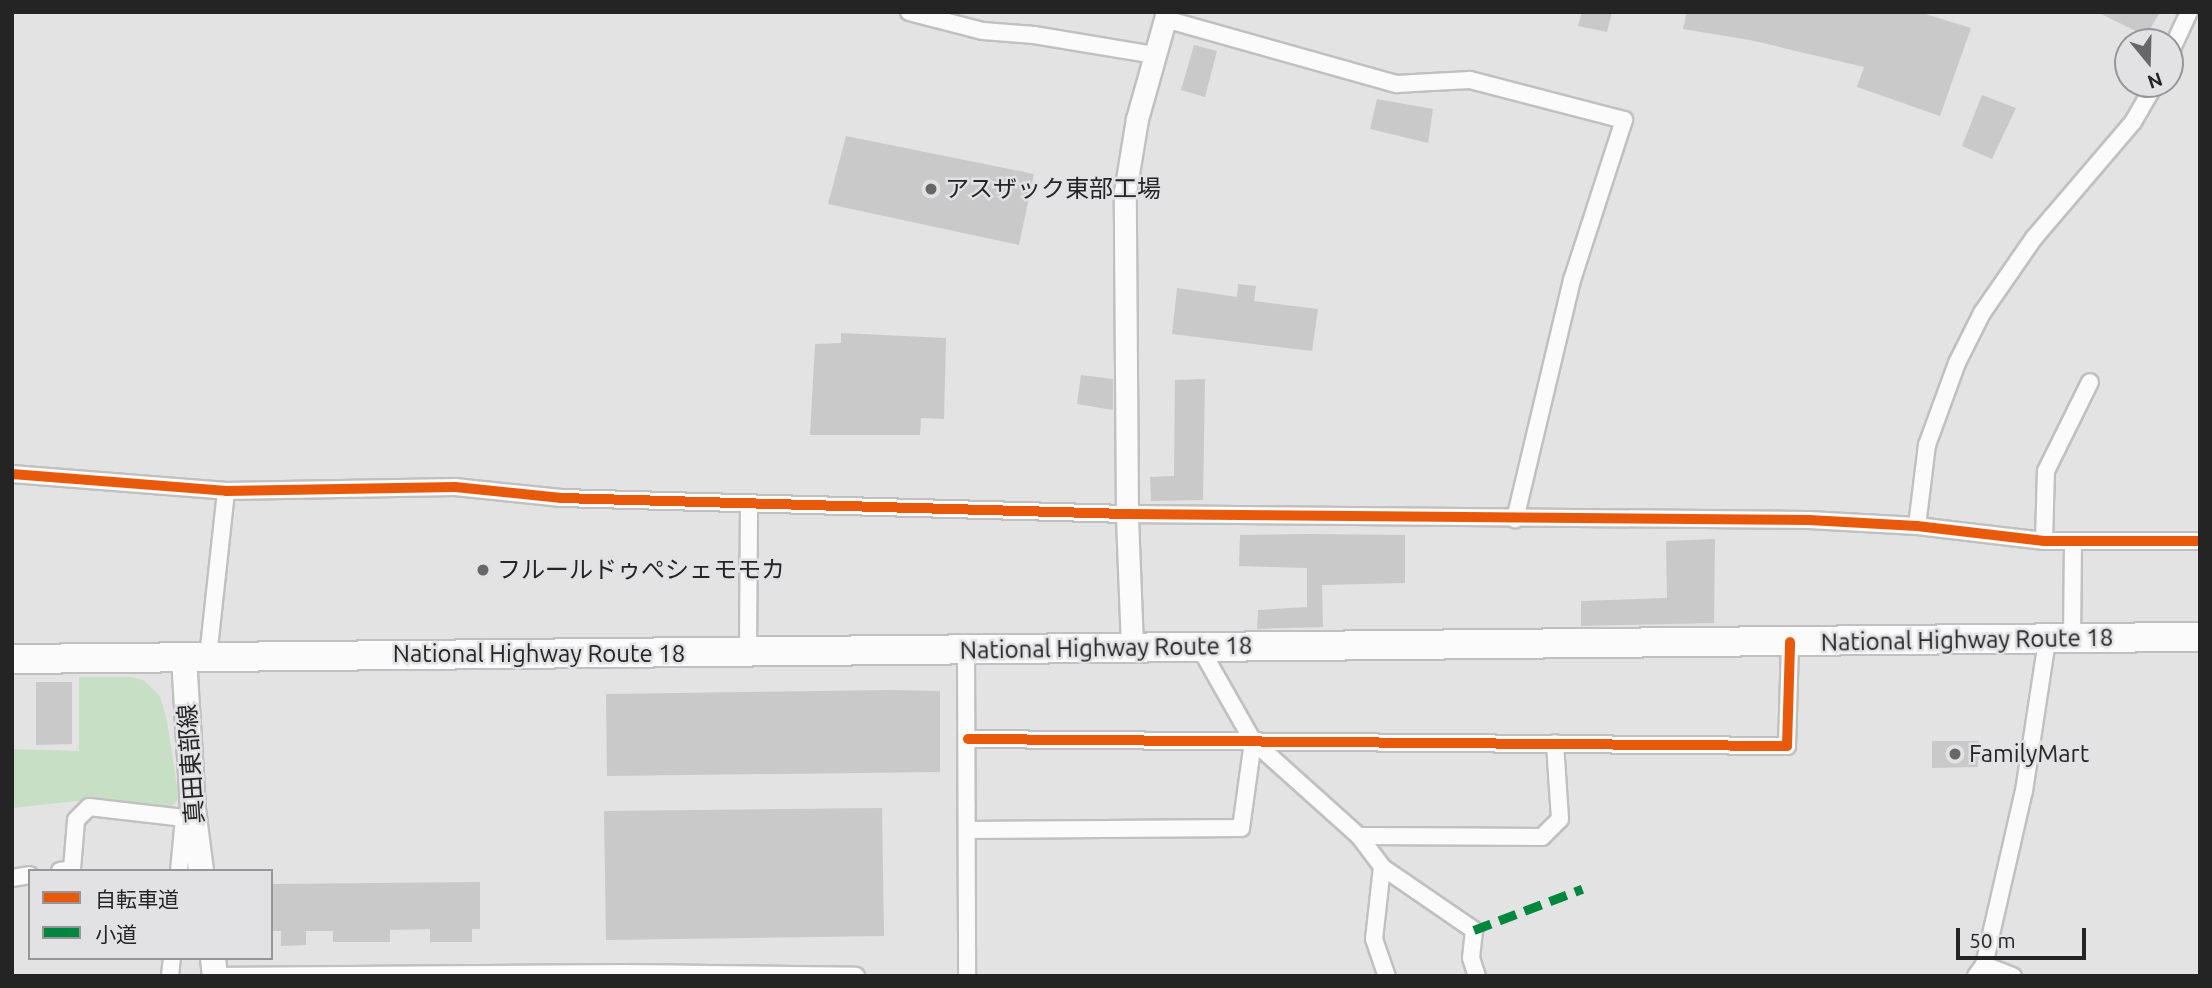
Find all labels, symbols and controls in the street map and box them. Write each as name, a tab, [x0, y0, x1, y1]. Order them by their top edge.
north arrow	[2114, 28, 2184, 98]
text: N	[2145, 68, 2165, 94]
place label: アスザック東部工場	[945, 175, 1161, 203]
marker: アスザック東部工場	[923, 181, 939, 197]
place label: フルールドゥぺシェモモカ	[497, 556, 785, 584]
marker: フルールドゥぺシェモモカ	[475, 562, 491, 578]
street label: National Highway Route 18	[1821, 623, 2113, 657]
street label: National Highway Route 18	[960, 631, 1252, 665]
street label: National Highway Route 18	[393, 640, 685, 668]
street label: 真田東部線	[172, 703, 210, 825]
place label: FamilyMart	[1969, 740, 2089, 768]
marker: FamilyMart	[1947, 746, 1963, 762]
legend	[28, 869, 273, 960]
text: 自転車道	[95, 887, 179, 911]
scale bar	[1960, 914, 2090, 958]
text: 小道	[95, 922, 137, 946]
text: 50 m	[1969, 928, 2016, 952]

